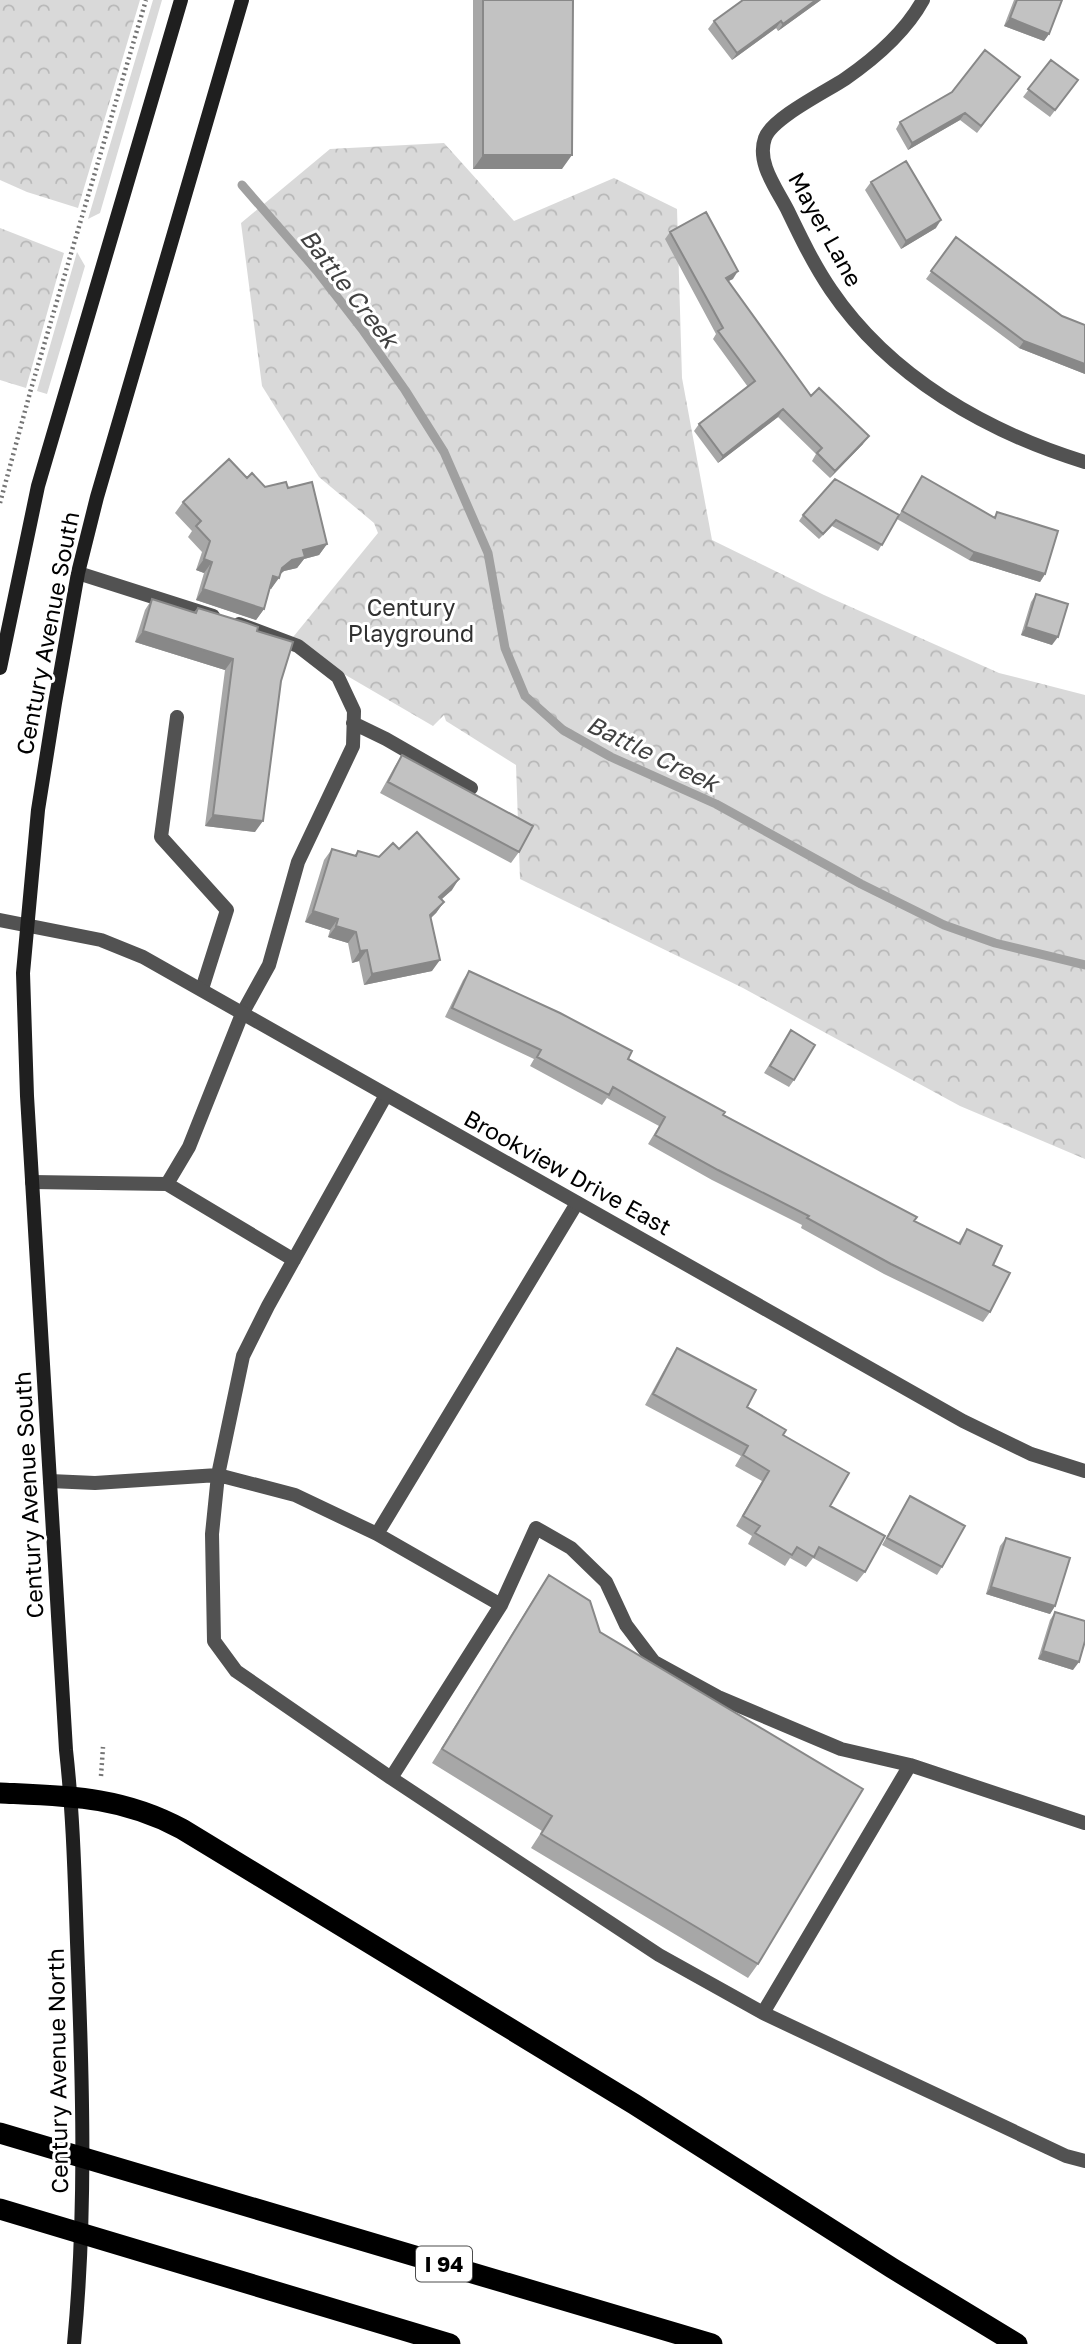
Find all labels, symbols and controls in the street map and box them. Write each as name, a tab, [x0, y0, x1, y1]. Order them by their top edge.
street label: Mayer Lane	[783, 167, 869, 291]
water label: Battle Creek	[295, 223, 407, 355]
street label: Century Avenue South	[10, 509, 84, 757]
park label: Century Playground	[348, 593, 474, 647]
water label: Battle Creek	[583, 709, 726, 798]
street label: Brookview Drive East	[460, 1103, 676, 1241]
street label: Century Avenue South	[8, 1371, 48, 1619]
street label: Century Avenue North	[41, 1948, 73, 2194]
road number: I 94	[416, 2246, 472, 2282]

